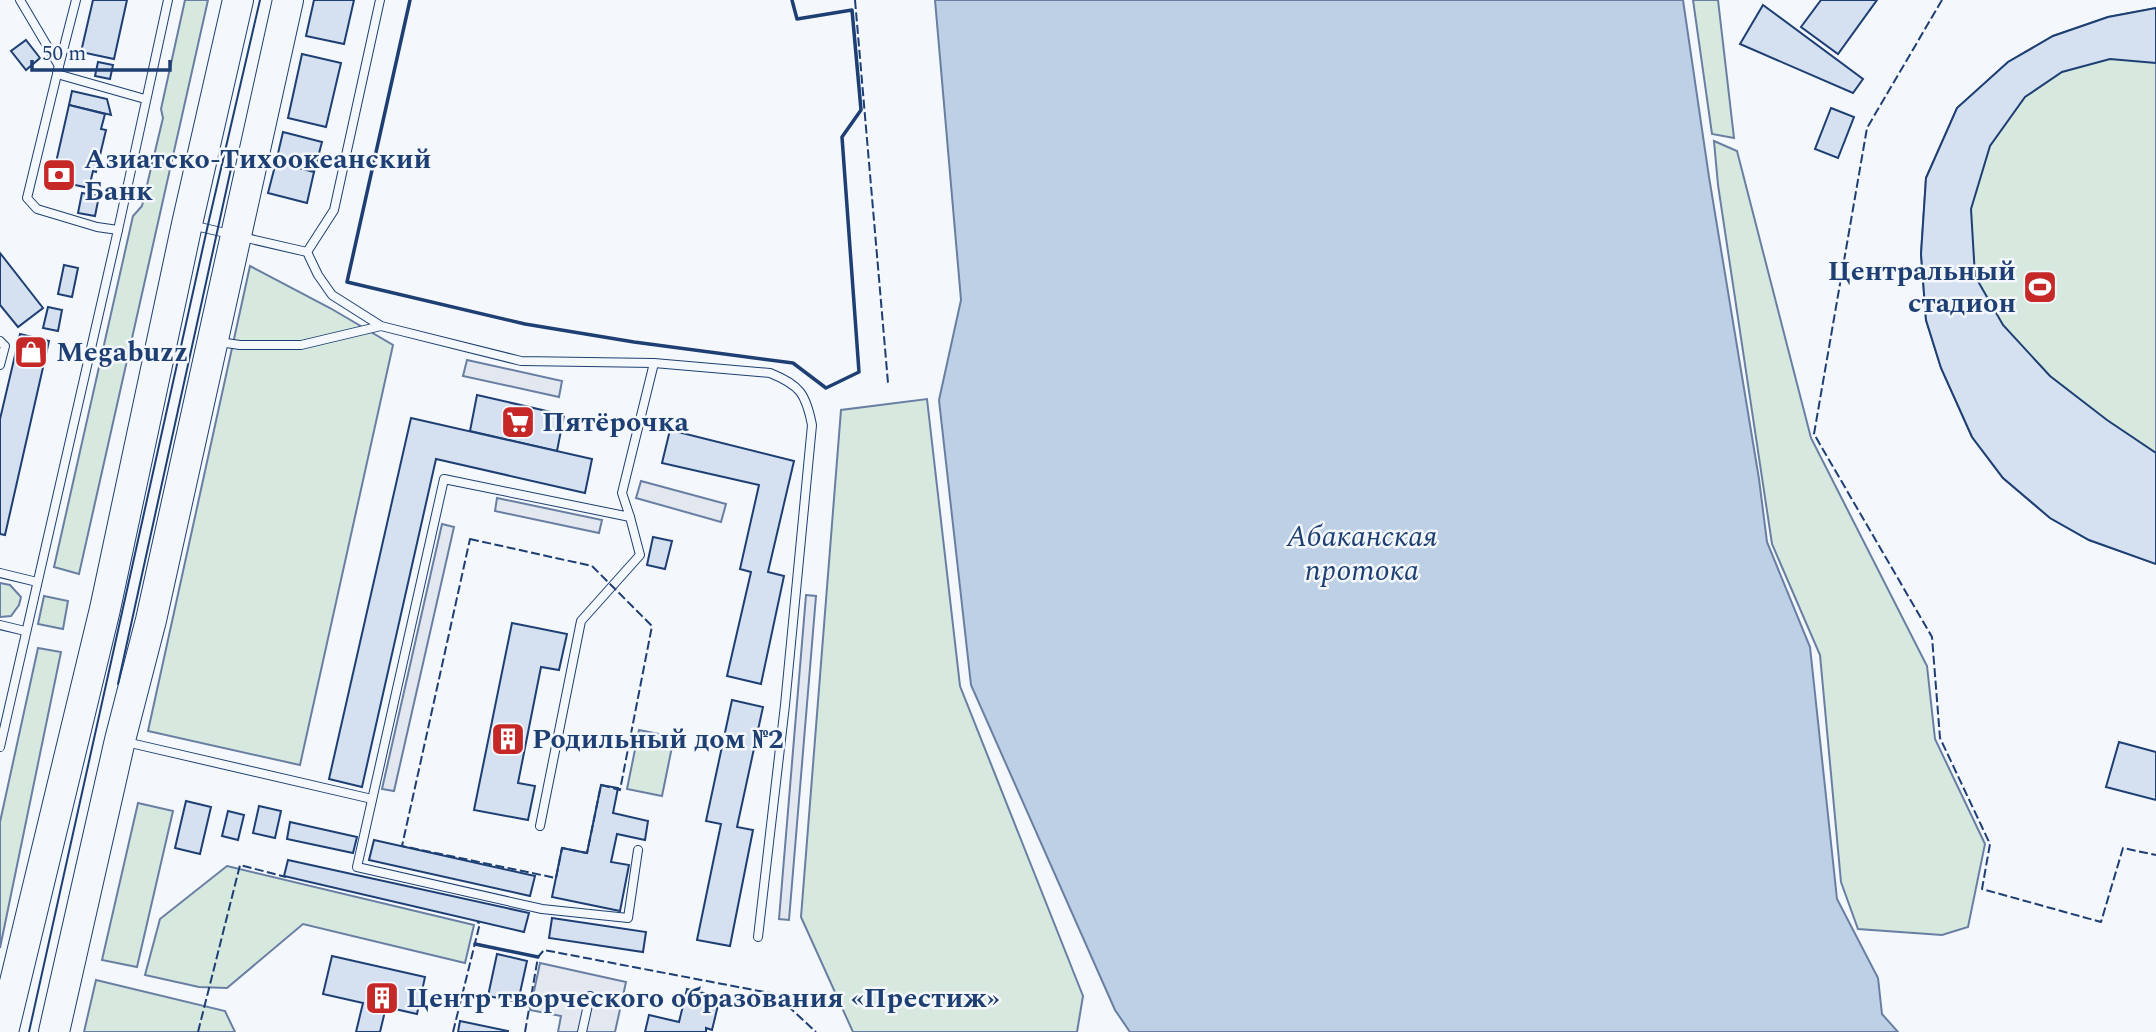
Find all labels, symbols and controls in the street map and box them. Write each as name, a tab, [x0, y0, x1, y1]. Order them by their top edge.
scale bar	[32, 28, 170, 72]
text: 50 m	[42, 38, 86, 70]
place label: Азиатско-Тихоокеанский Банк	[84, 138, 431, 213]
bank icon: Азиатско-Тихоокеанский Банк	[40, 156, 78, 194]
place label: Центральный стадион	[1828, 250, 2016, 325]
sports icon: Центральный стадион	[2021, 268, 2059, 306]
place label: Megabuzz	[56, 331, 188, 374]
shop icon: Megabuzz	[12, 333, 50, 371]
place label: Пятёрочка	[542, 401, 689, 444]
supermarket icon: Пятёрочка	[499, 403, 537, 441]
water label: Абаканская протока	[1286, 514, 1437, 594]
place label: Родильный дом №2	[532, 718, 784, 761]
building icon: Родильный дом №2	[489, 720, 527, 758]
place label: Центр творческого образования «Престиж»	[406, 977, 1000, 1020]
building icon: Центр творческого образования «Престиж»	[363, 979, 401, 1017]

